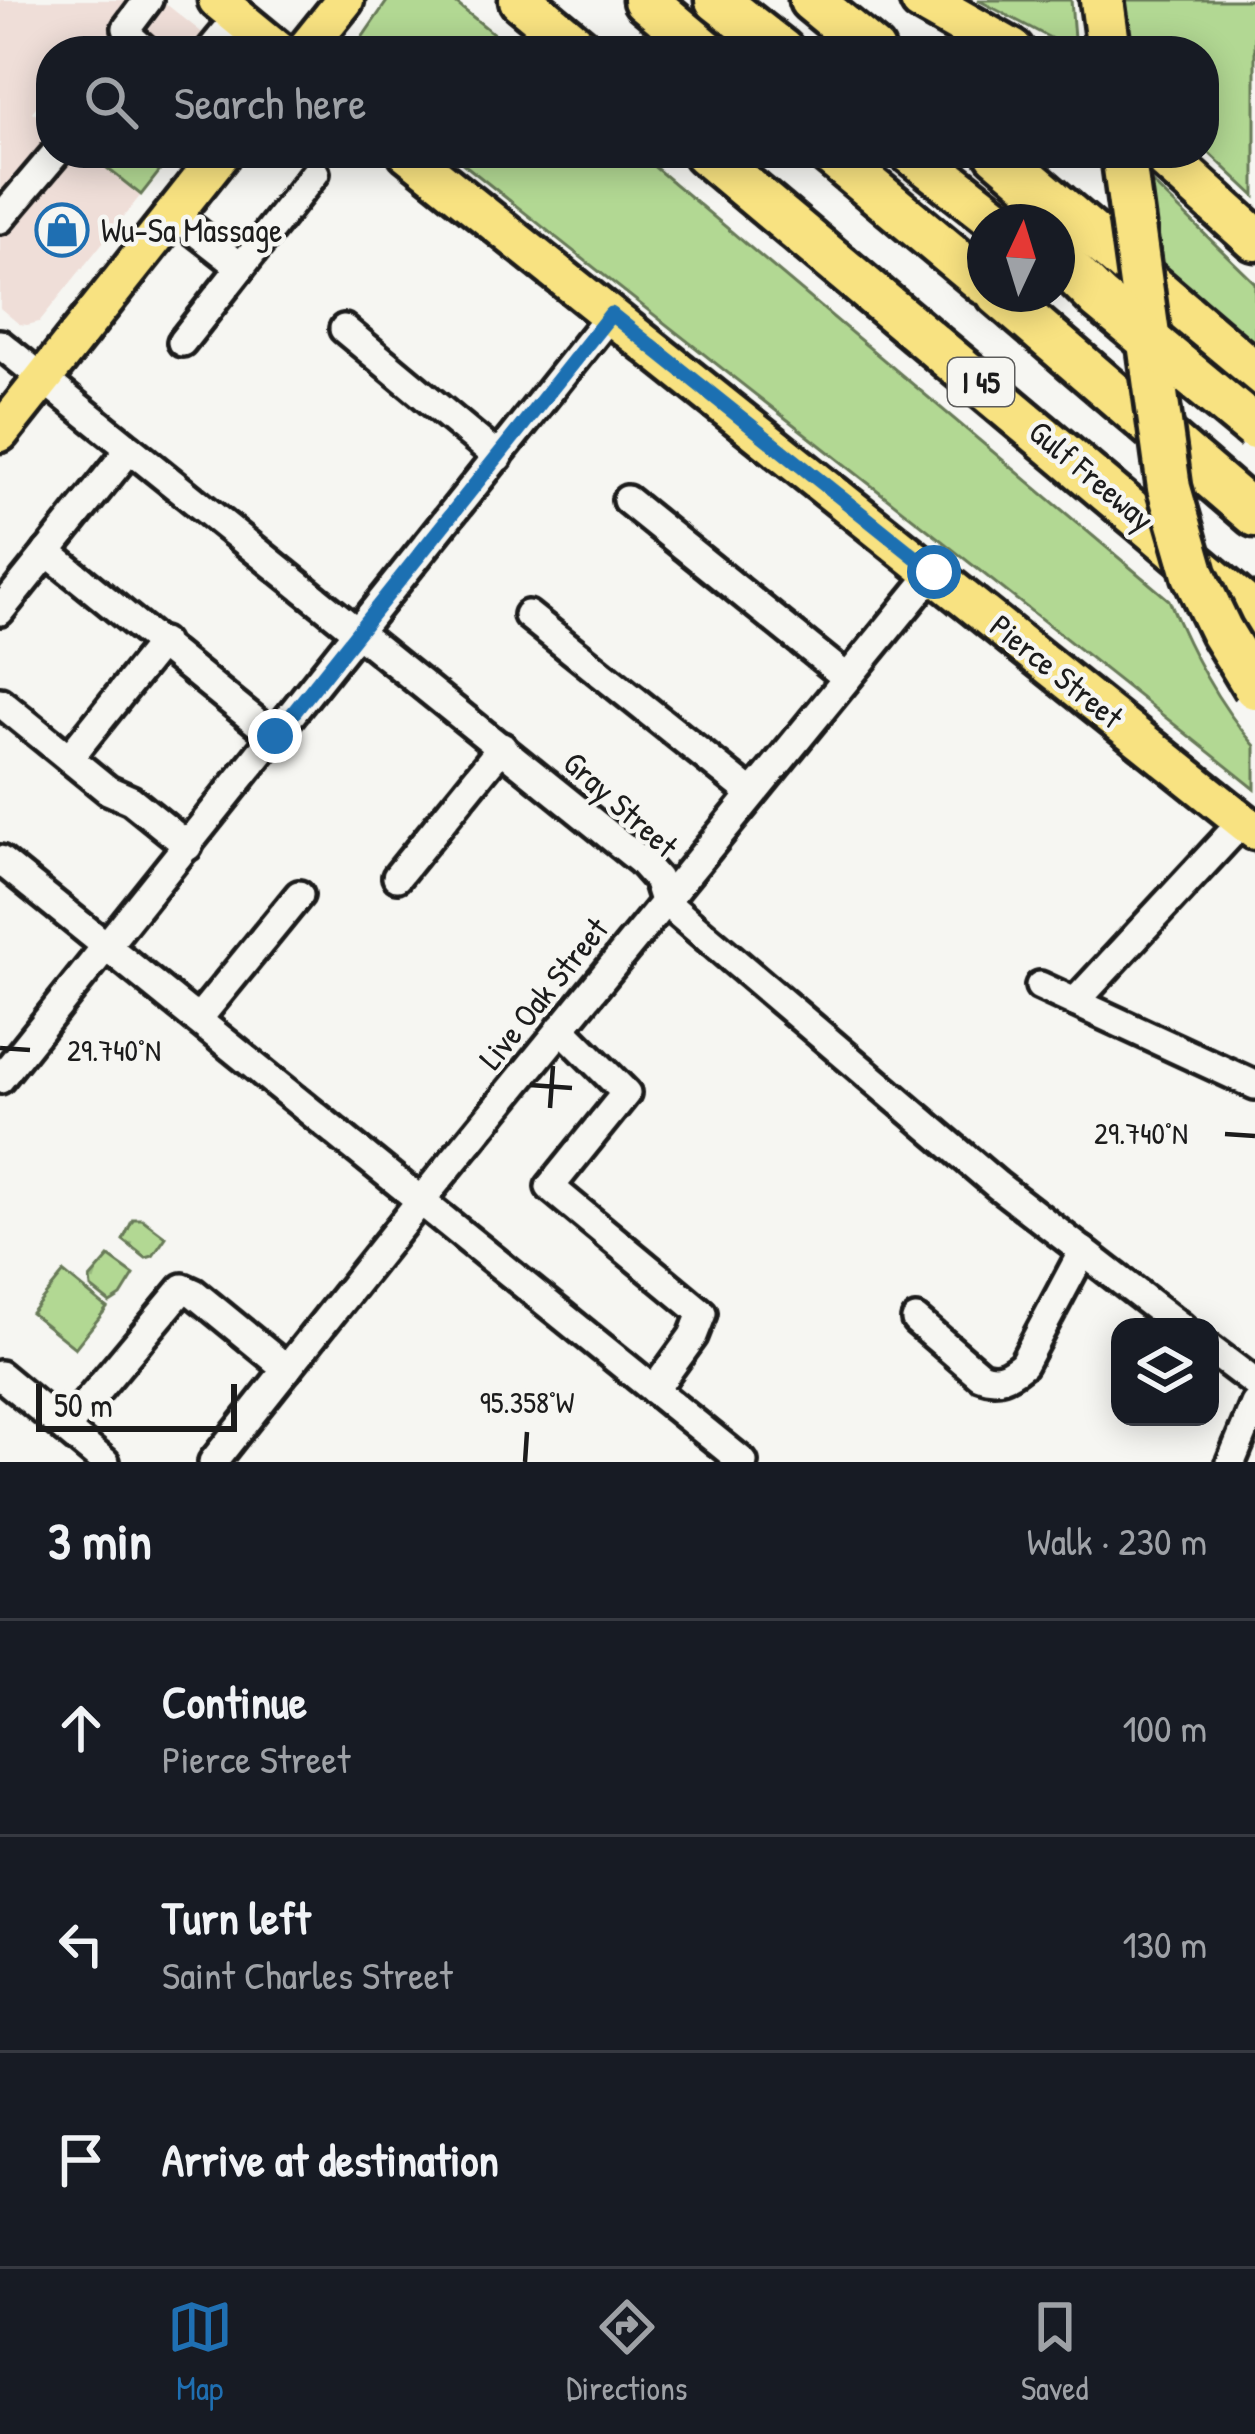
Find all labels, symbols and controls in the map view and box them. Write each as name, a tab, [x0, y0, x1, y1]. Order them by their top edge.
search box	[36, 36, 1219, 168]
icon: search	[78, 69, 144, 135]
text: Search here	[174, 72, 366, 133]
shop icon: Wu-Sa Massage	[34, 202, 90, 258]
north arrow	[967, 204, 1075, 312]
place label: Wu-Sa Massage	[101, 208, 282, 253]
road number: I 45	[948, 358, 1014, 406]
street label: Gulf Freeway	[1019, 410, 1164, 541]
route start	[907, 545, 961, 599]
street label: Pierce Street	[981, 604, 1133, 739]
route end	[248, 709, 302, 763]
street label: Gray Street	[554, 741, 688, 868]
street label: Live Oak Street	[468, 908, 618, 1078]
text: 29.740°N	[67, 1030, 161, 1070]
text: 29.740°N	[1094, 1113, 1188, 1153]
map controls	[1111, 1318, 1219, 1426]
button: layers	[1111, 1318, 1219, 1426]
scale bar	[36, 1378, 237, 1431]
text: 95.358°W	[480, 1382, 575, 1422]
text: 50 m	[54, 1383, 113, 1427]
text: 3 min	[48, 1506, 152, 1575]
text: Walk · 230 m	[1027, 1514, 1207, 1567]
text: Continue	[162, 1671, 307, 1732]
icon: ahead	[48, 1695, 114, 1761]
text: 100 m	[1122, 1701, 1207, 1754]
text: Pierce Street	[162, 1732, 350, 1785]
text: Turn left	[162, 1887, 311, 1948]
icon: left	[48, 1911, 114, 1977]
text: 130 m	[1122, 1917, 1207, 1970]
text: Saint Charles Street	[162, 1948, 453, 2001]
icon: arrive	[48, 2127, 114, 2193]
text: Arrive at destination	[162, 2129, 499, 2190]
tab: Map	[167, 2294, 233, 2410]
tab: Directions	[566, 2294, 688, 2410]
tab: Saved	[1021, 2294, 1088, 2410]

